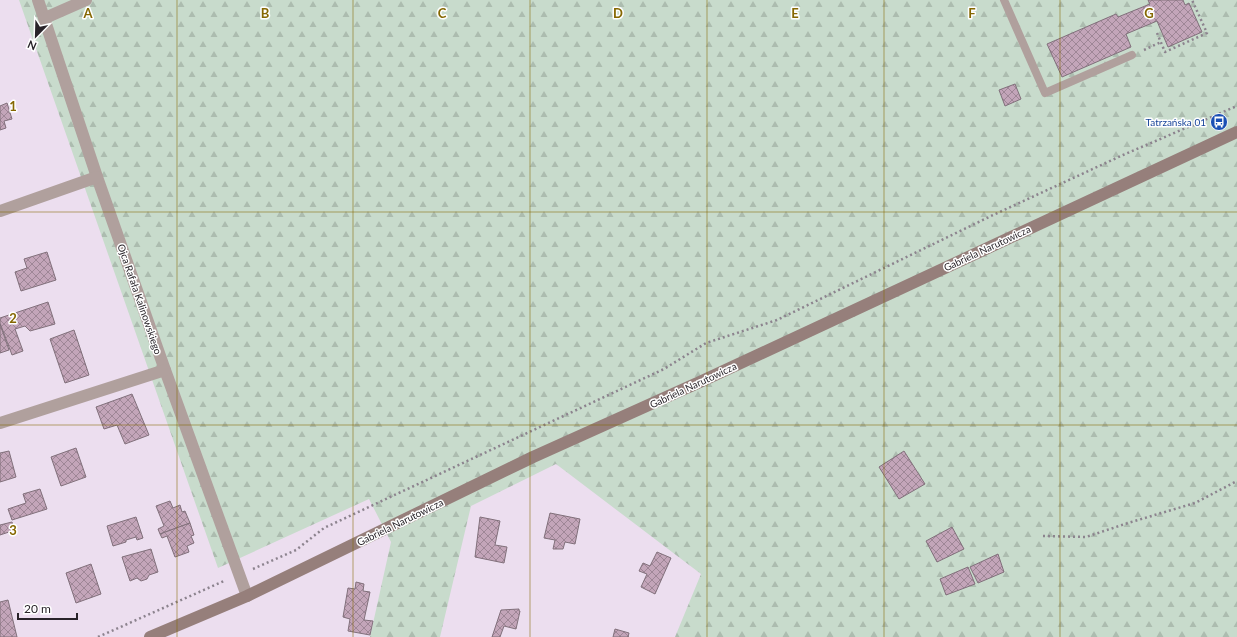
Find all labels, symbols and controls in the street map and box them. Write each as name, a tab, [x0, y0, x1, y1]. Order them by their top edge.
text: A	[82, 5, 93, 21]
text: B	[261, 5, 270, 21]
text: C	[438, 5, 447, 21]
text: D	[613, 5, 623, 21]
text: E	[791, 5, 799, 21]
text: F	[968, 5, 976, 21]
text: G	[1144, 5, 1154, 21]
north arrow	[16, 16, 56, 56]
text: N	[25, 38, 38, 53]
text: 1	[9, 98, 17, 114]
bus stop icon: Tatrzańska 01	[1209, 112, 1229, 132]
place label: Tatrzańska 01	[1145, 116, 1206, 128]
street label: Gabriela Narutowicza	[942, 223, 1032, 273]
street label: Ojca Rafała Kalinowskiego	[115, 242, 165, 356]
text: 2	[9, 310, 17, 326]
street label: Gabriela Narutowicza	[648, 360, 738, 410]
street label: Gabriela Narutowicza	[355, 496, 445, 548]
text: 3	[9, 522, 17, 538]
scale bar	[18, 595, 77, 621]
text: 20 m	[24, 601, 51, 616]

